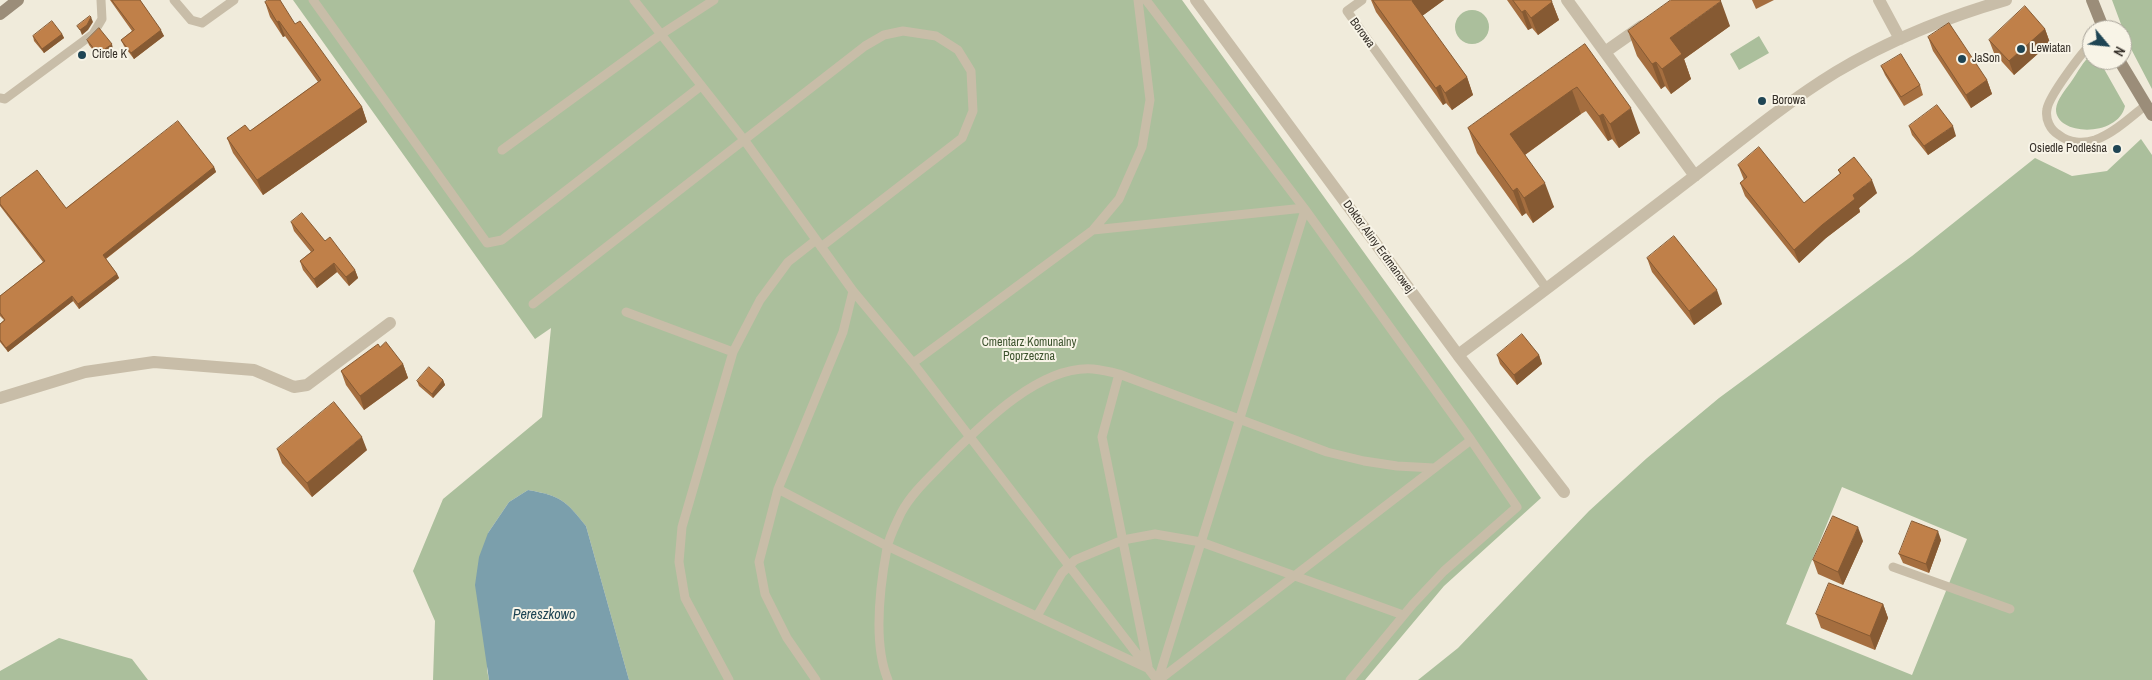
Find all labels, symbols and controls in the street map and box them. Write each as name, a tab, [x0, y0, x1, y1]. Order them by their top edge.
street label: Borowa	[1346, 15, 1378, 51]
north arrow	[2082, 20, 2132, 70]
place label: Lewiatan	[2031, 42, 2071, 56]
marker: Lewiatan	[2015, 43, 2027, 55]
text: N	[2109, 44, 2129, 59]
place label: Circle K	[92, 48, 127, 62]
marker: Circle K	[76, 49, 88, 61]
place label: JaSon	[1972, 52, 2000, 66]
marker: JaSon	[1956, 53, 1968, 65]
place label: Borowa	[1772, 94, 1805, 108]
marker: Borowa	[1756, 95, 1768, 107]
place label: Osiedle Podleśna	[2029, 142, 2107, 156]
marker: Osiedle Podleśna	[2111, 143, 2123, 155]
street label: Doktor Aliny Erdmanowej	[1340, 198, 1416, 296]
park label: Cmentarz Komunalny Poprzeczna	[982, 336, 1076, 364]
water label: Pereszkowo	[513, 607, 575, 623]

